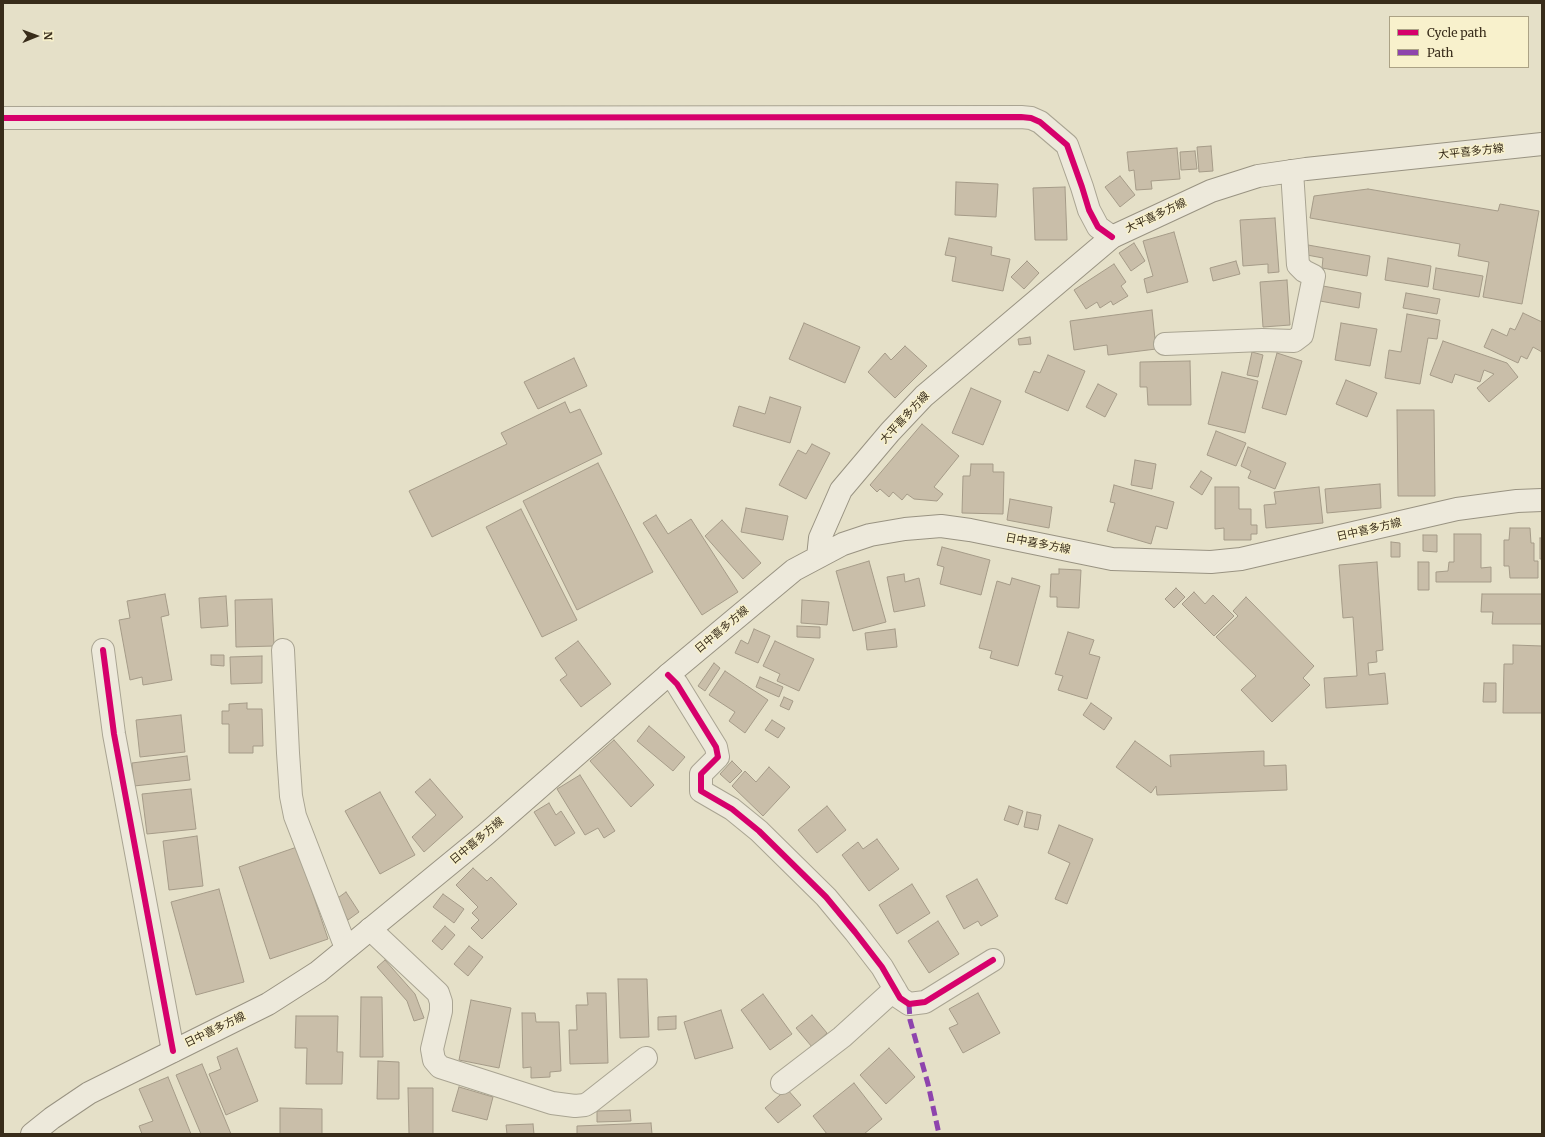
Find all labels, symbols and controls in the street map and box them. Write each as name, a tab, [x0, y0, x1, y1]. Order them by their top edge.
north arrow	[16, 16, 56, 56]
legend	[1389, 16, 1529, 68]
text: Cycle path	[1427, 25, 1487, 40]
text: N	[41, 31, 55, 40]
text: Path	[1427, 45, 1453, 60]
street label: 大平喜多方線	[1437, 142, 1505, 162]
street label: 大平喜多方線	[1123, 196, 1189, 236]
street label: 大平喜多方線	[878, 389, 932, 447]
street label: 日中喜多方線	[1335, 516, 1403, 544]
street label: 日中喜多方線	[1004, 531, 1072, 557]
street label: 日中喜多方線	[692, 604, 752, 656]
street label: 日中喜多方線	[447, 815, 507, 867]
street label: 日中喜多方線	[182, 1010, 248, 1050]

